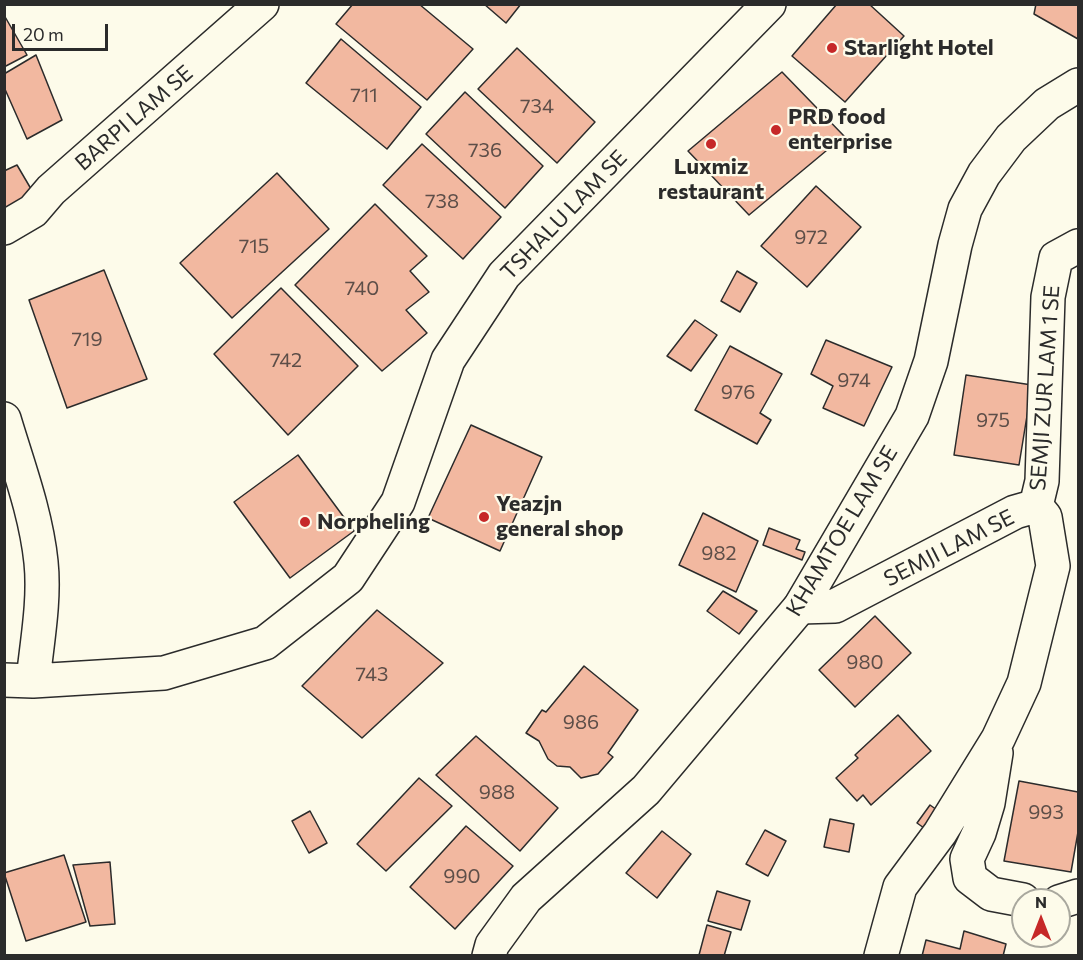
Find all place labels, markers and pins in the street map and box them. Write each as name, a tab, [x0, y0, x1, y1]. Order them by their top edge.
place label: Starlight Hotel	[844, 35, 994, 61]
marker: Starlight Hotel	[825, 41, 839, 55]
place label: PRD food enterprise	[788, 104, 892, 156]
marker: PRD food enterprise	[769, 123, 783, 137]
marker: Luxmiz restaurant	[704, 137, 718, 151]
place label: Luxmiz restaurant	[658, 154, 764, 206]
place label: Yeazjn general shop	[496, 491, 624, 542]
place label: Norpheling	[317, 509, 430, 535]
marker: Yeazjn general shop	[477, 510, 491, 524]
marker: Norpheling	[298, 515, 312, 529]

